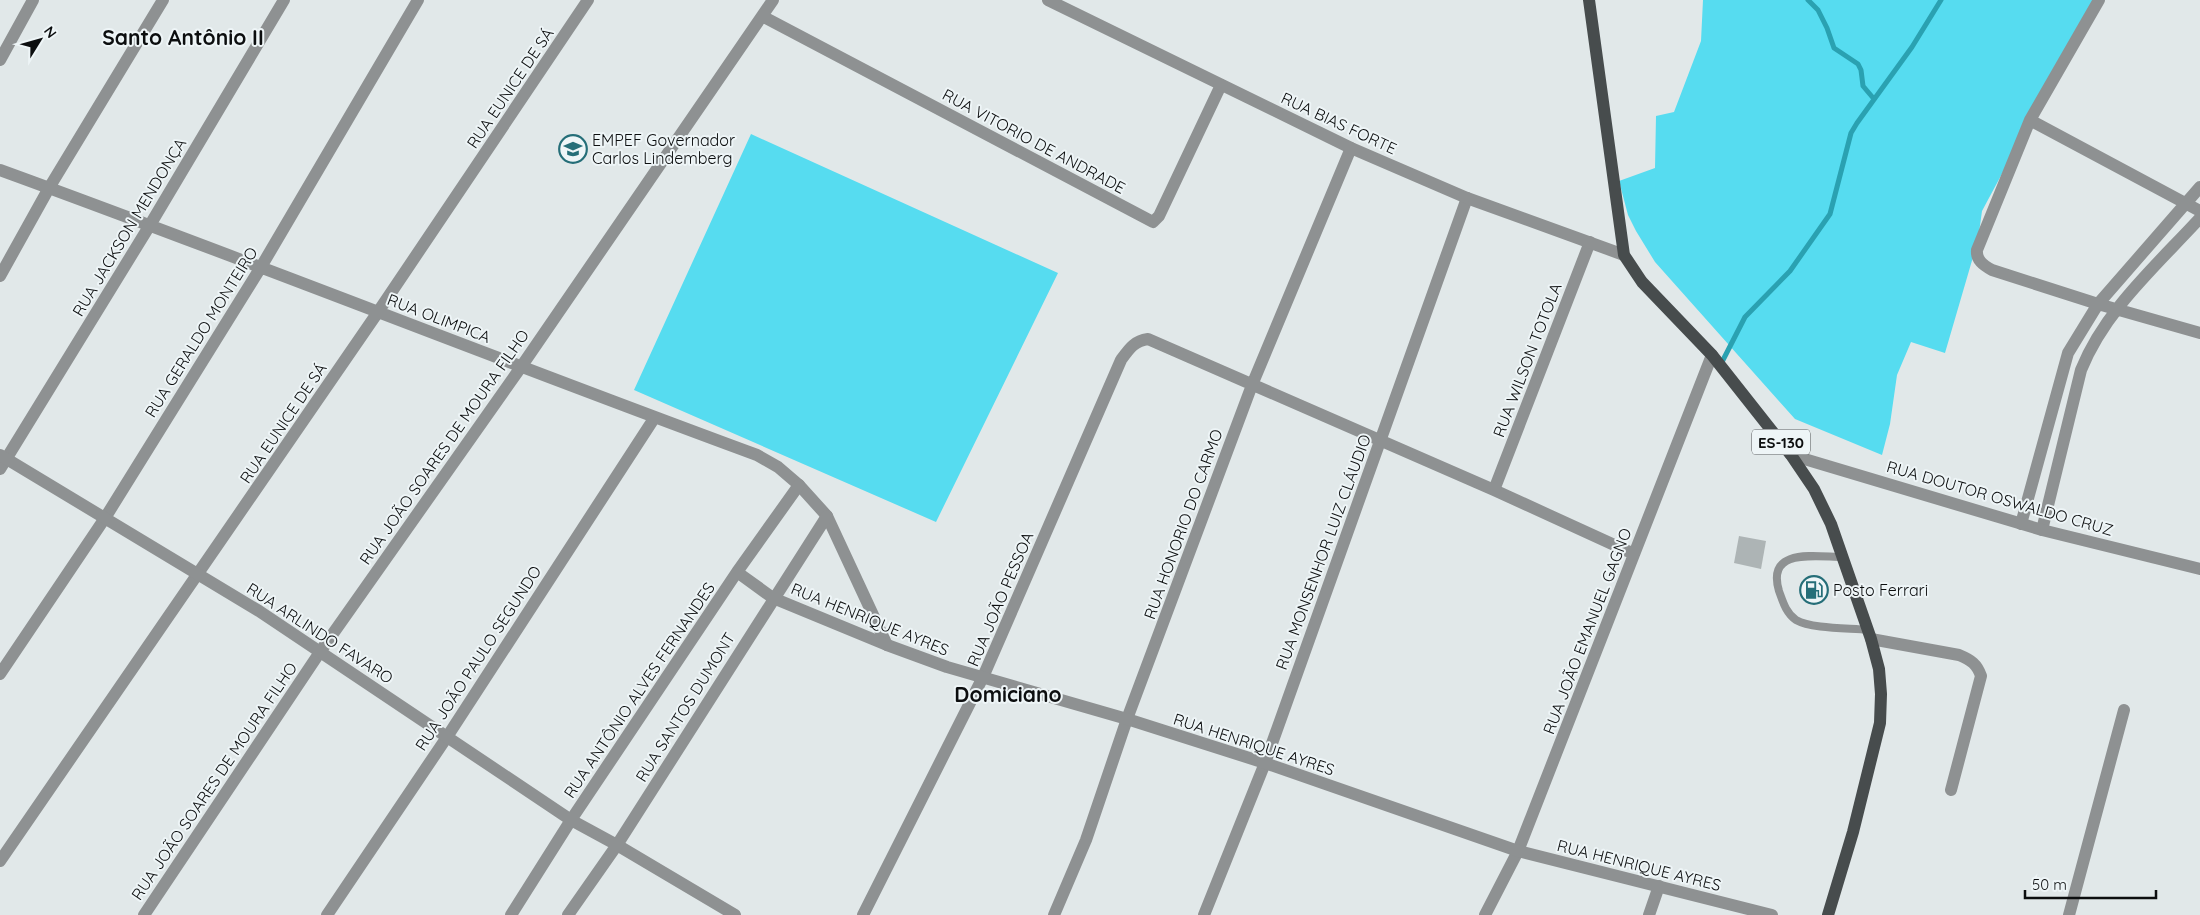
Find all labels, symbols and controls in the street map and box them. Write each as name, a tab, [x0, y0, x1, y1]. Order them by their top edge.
north arrow	[15, 15, 65, 65]
text: N	[40, 23, 61, 42]
district label: Santo Antônio II	[102, 24, 264, 50]
street label: RUA EUNICE DE SÁ	[462, 24, 558, 152]
street label: RUA VITORIO DE ANDRADE	[939, 84, 1129, 198]
street label: RUA BIAS FORTE	[1278, 87, 1400, 159]
place label: EMPEF Governador Carlos Lindemberg	[592, 130, 735, 168]
street label: RUA JACKSON MENDONÇA	[68, 134, 190, 320]
school or university icon: EMPEF Governador Carlos Lindemberg	[558, 134, 588, 164]
street label: RUA GERALDO MONTEIRO	[140, 243, 262, 421]
street label: RUA WILSON TOTOLA	[1488, 280, 1566, 440]
street label: RUA OLIMPICA	[385, 289, 493, 347]
street label: RUA JOÃO SOARES DE MOURA FILHO	[355, 326, 533, 568]
street label: RUA EUNICE DE SÁ	[235, 359, 331, 487]
street label: RUA HONORIO DO CARMO	[1139, 426, 1227, 622]
road number: ES-130	[1752, 430, 1810, 454]
street label: RUA MONSENHOR LUIZ CLÁUDIO	[1271, 432, 1375, 672]
street label: RUA DOUTOR OSWALDO CRUZ	[1884, 456, 2116, 540]
street label: RUA JOÃO EMANUEL GAGNO	[1538, 525, 1636, 737]
street label: RUA JOÃO PESSOA	[963, 529, 1037, 669]
street label: RUA JOÃO PAULO SEGUNDO	[411, 562, 545, 754]
fuel station icon: Posto Ferrari	[1799, 575, 1829, 605]
street label: RUA ARLINDO FAVARO	[243, 578, 397, 688]
street label: RUA ANTÔNIO ALVES FERNANDES	[559, 578, 719, 802]
street label: RUA HENRIQUE AYRES	[788, 578, 952, 660]
place label: Posto Ferrari	[1833, 580, 1928, 600]
street label: RUA SANTOS DUMONT	[631, 628, 739, 785]
street label: RUA JOÃO SOARES DE MOURA FILHO	[127, 658, 301, 904]
district label: Domiciano	[954, 681, 1062, 707]
street label: RUA HENRIQUE AYRES	[1171, 708, 1337, 780]
street label: RUA HENRIQUE AYRES	[1555, 835, 1723, 895]
scale bar	[2025, 868, 2156, 900]
text: 50 m	[2032, 875, 2067, 894]

